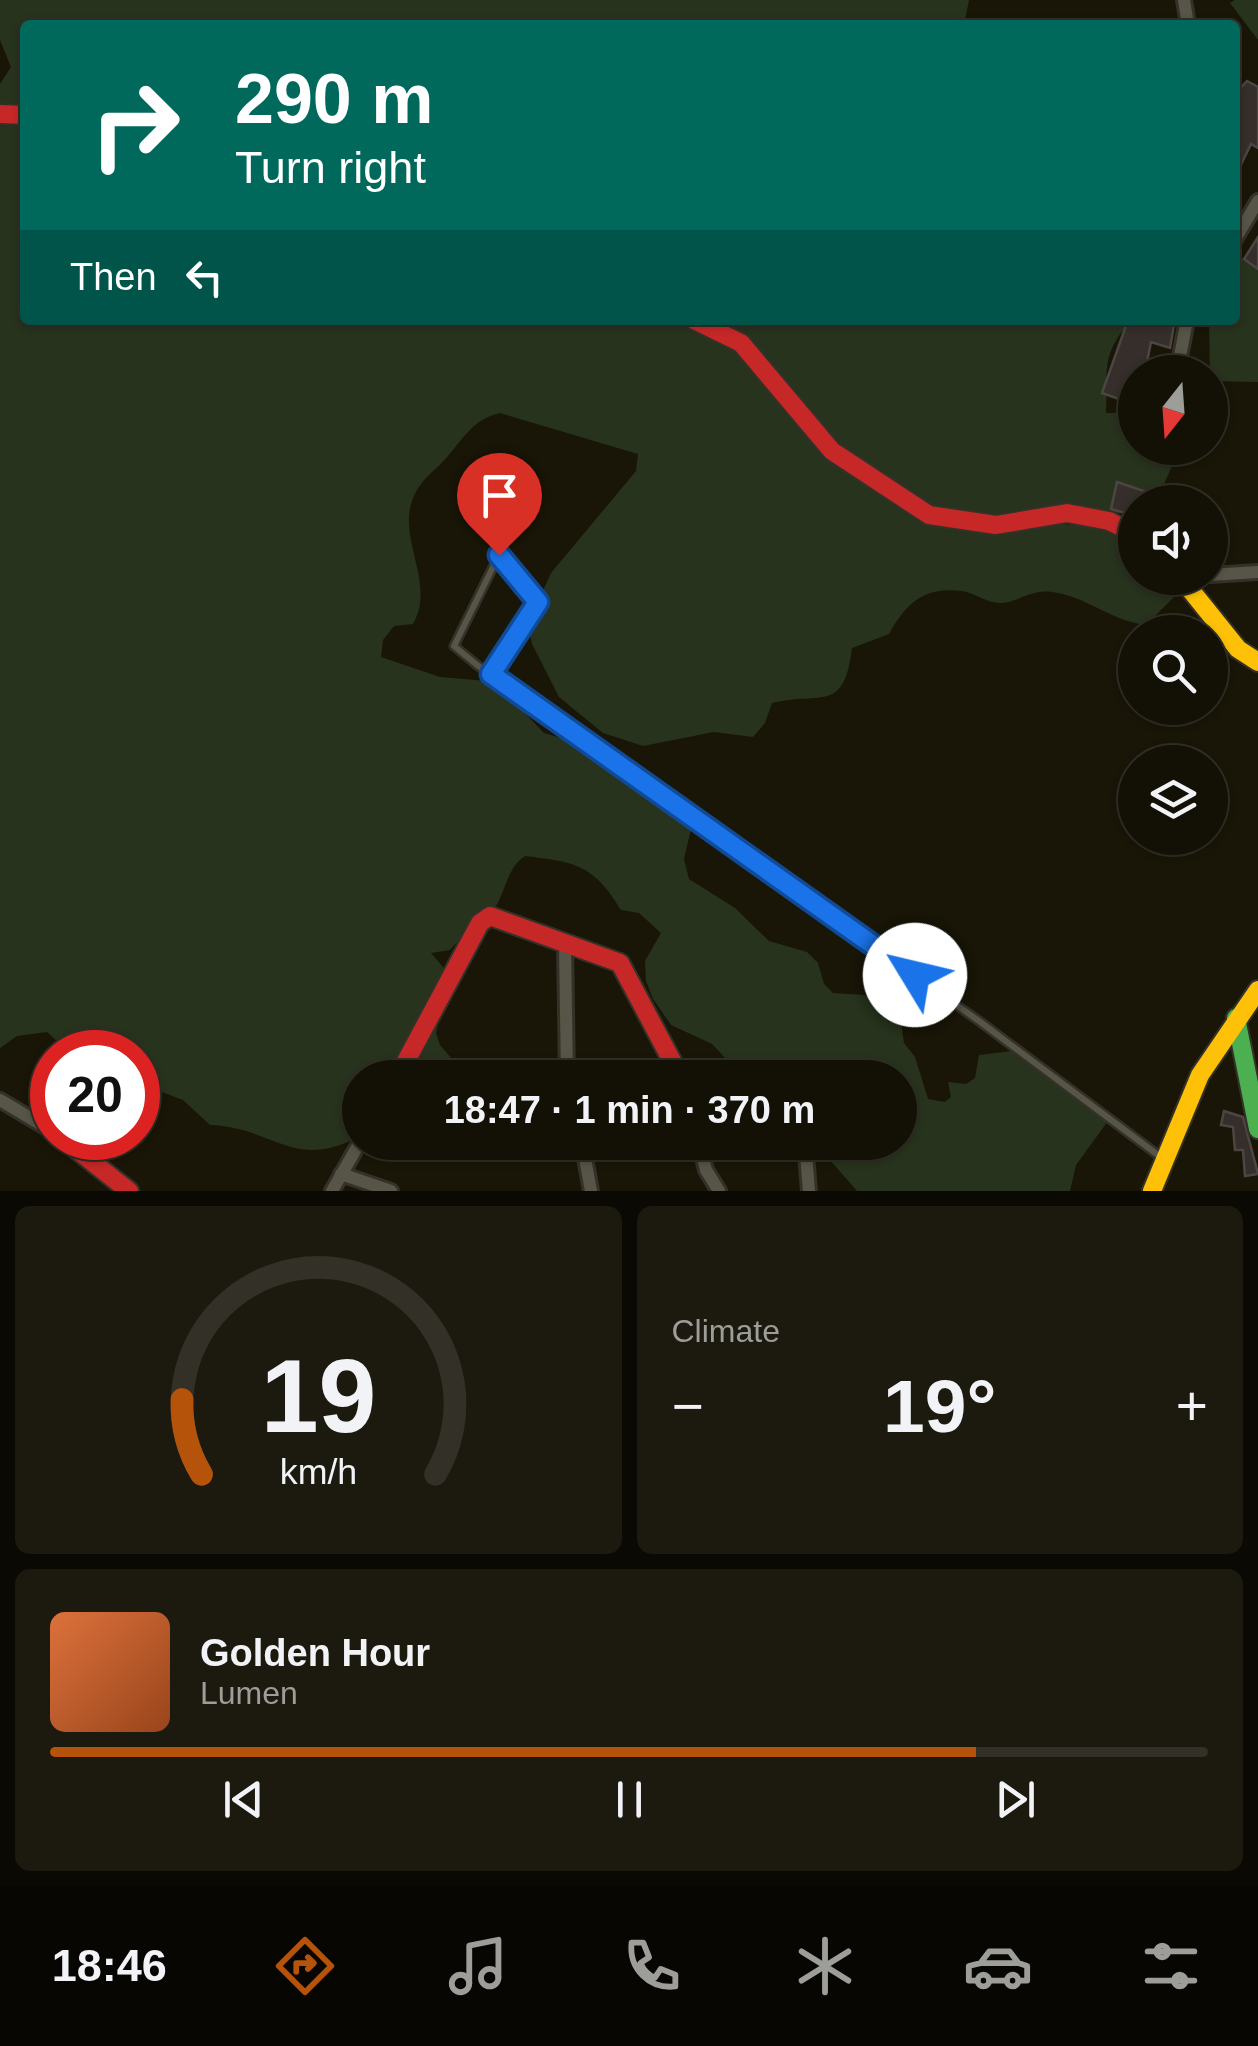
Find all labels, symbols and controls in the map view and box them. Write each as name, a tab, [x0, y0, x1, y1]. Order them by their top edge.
icon: right	[70, 60, 200, 190]
text: 290 m	[235, 60, 433, 138]
text: Turn right	[235, 142, 426, 193]
icon: left	[177, 250, 232, 305]
text: Then	[70, 256, 157, 298]
north arrow	[1118, 355, 1228, 465]
map controls	[1118, 355, 1228, 855]
pin	[457, 453, 542, 556]
icon: arrive	[472, 468, 527, 523]
button: sound	[1118, 485, 1228, 595]
button: search	[1118, 615, 1228, 725]
button: layers	[1118, 745, 1228, 855]
position arrow	[863, 923, 967, 1027]
speed limit sign: 20	[30, 1030, 160, 1160]
text: 18:47 · 1 min · 370 m	[444, 1089, 815, 1131]
text: Climate	[672, 1313, 780, 1349]
text: 19	[260, 1338, 376, 1454]
text: 19°	[883, 1364, 996, 1448]
text: −	[672, 1375, 704, 1437]
text: +	[1176, 1375, 1208, 1437]
text: km/h	[280, 1452, 357, 1492]
text: Golden Hour	[200, 1632, 430, 1674]
text: Lumen	[200, 1675, 298, 1711]
icon: previous	[216, 1772, 271, 1827]
icon: pause	[602, 1772, 657, 1827]
icon: next	[988, 1772, 1043, 1827]
icon: directions	[270, 1931, 340, 2001]
icon: music	[443, 1931, 513, 2001]
icon: phone	[617, 1931, 687, 2001]
icon: climate	[790, 1931, 860, 2001]
icon: car	[963, 1931, 1033, 2001]
icon: filters	[1136, 1931, 1206, 2001]
text: 18:46	[52, 1940, 167, 1991]

